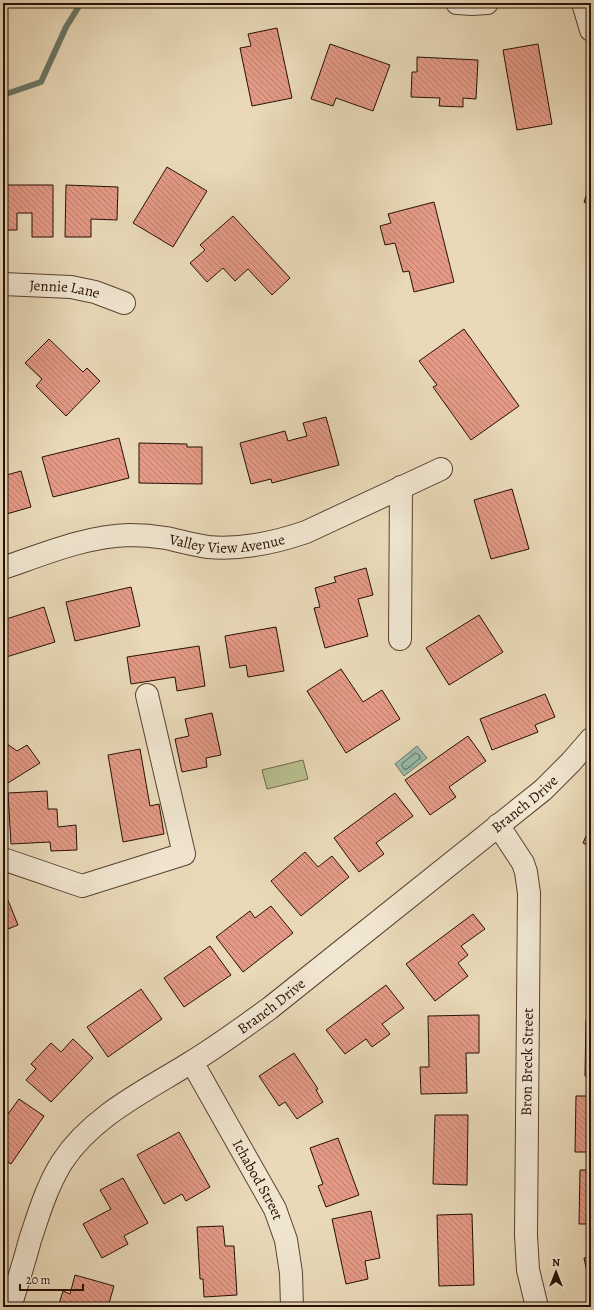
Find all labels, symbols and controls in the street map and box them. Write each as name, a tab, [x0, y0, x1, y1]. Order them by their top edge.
street label: Jennie Lane	[29, 275, 103, 303]
street label: Valley View Avenue	[166, 529, 287, 558]
street label: Branch Drive	[487, 771, 562, 837]
street label: Branch Drive	[233, 973, 310, 1039]
street label: Bron Breck Street	[516, 1008, 538, 1116]
street label: Ichabod Street	[228, 1136, 288, 1223]
north arrow	[536, 1252, 576, 1292]
text: N	[552, 1255, 560, 1270]
scale bar	[20, 1266, 83, 1292]
text: 20 m	[26, 1272, 50, 1288]

